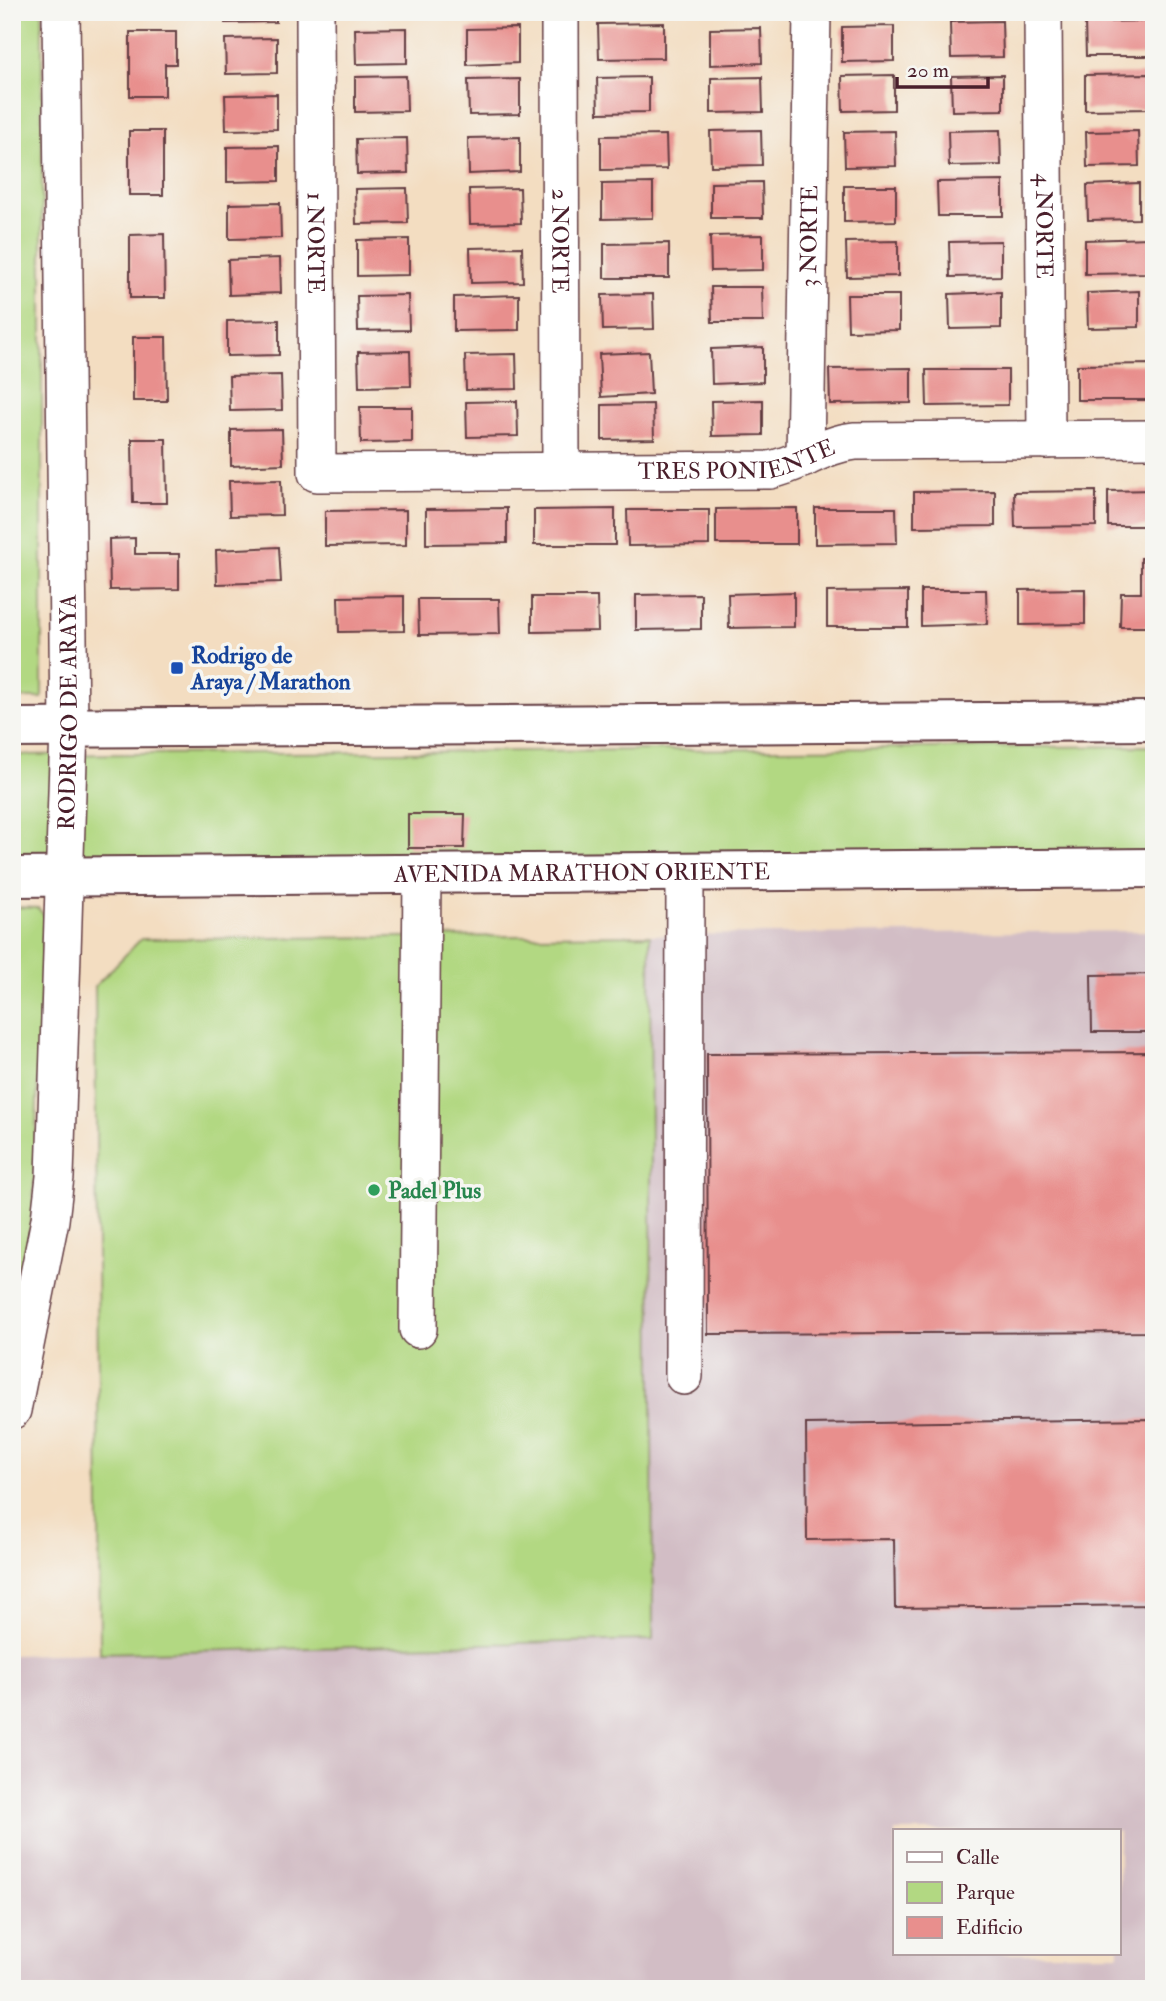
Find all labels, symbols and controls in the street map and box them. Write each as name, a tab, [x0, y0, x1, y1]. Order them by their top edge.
scale bar	[897, 46, 988, 90]
text: 20 m	[907, 57, 949, 84]
street label: 4 NORTE	[1030, 173, 1059, 279]
street label: 3 NORTE	[793, 185, 824, 287]
street label: 2 NORTE	[546, 188, 575, 294]
street label: 1 NORTE	[301, 192, 331, 294]
street label: TRES PONIENTE	[638, 432, 839, 485]
street label: RODRIGO DE ARAYA	[51, 594, 84, 831]
place label: Rodrigo de Araya / Marathon	[190, 641, 351, 697]
marker: Rodrigo de Araya / Marathon	[169, 660, 185, 676]
street label: AVENIDA MARATHON ORIENTE	[393, 857, 770, 888]
place label: Padel Plus	[388, 1176, 481, 1205]
marker: Padel Plus	[366, 1182, 382, 1198]
legend	[893, 1829, 1120, 1955]
text: Calle	[956, 1844, 1000, 1871]
text: Parque	[956, 1879, 1015, 1906]
text: Edificio	[956, 1914, 1023, 1941]

